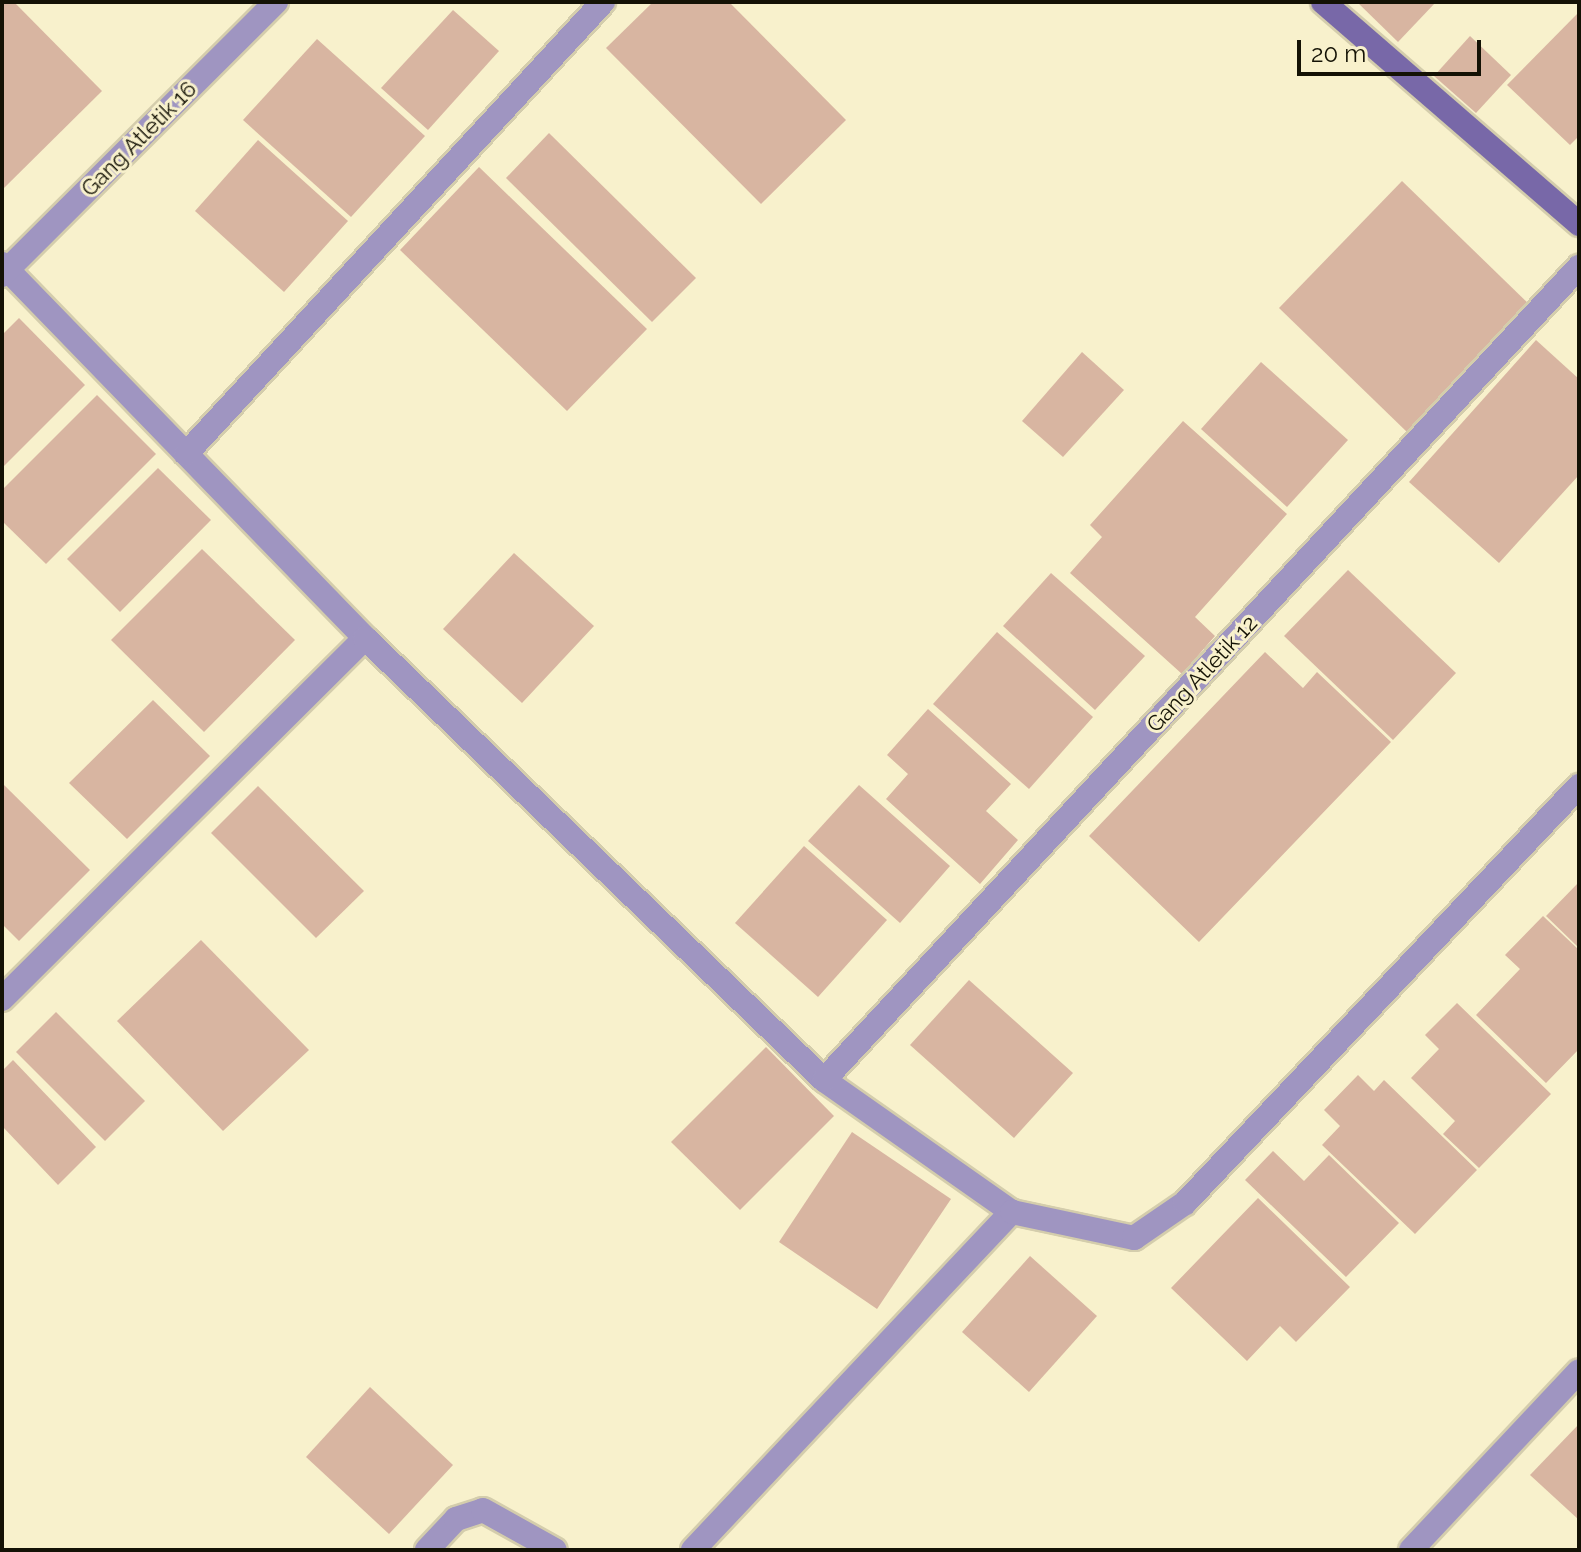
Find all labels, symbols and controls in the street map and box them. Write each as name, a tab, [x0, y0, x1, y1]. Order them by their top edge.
scale bar	[1301, 24, 1485, 74]
text: 20 m	[1311, 39, 1366, 68]
street label: Gang Atletik 16	[76, 76, 202, 202]
street label: Gang Atletik 12	[1141, 610, 1263, 738]

